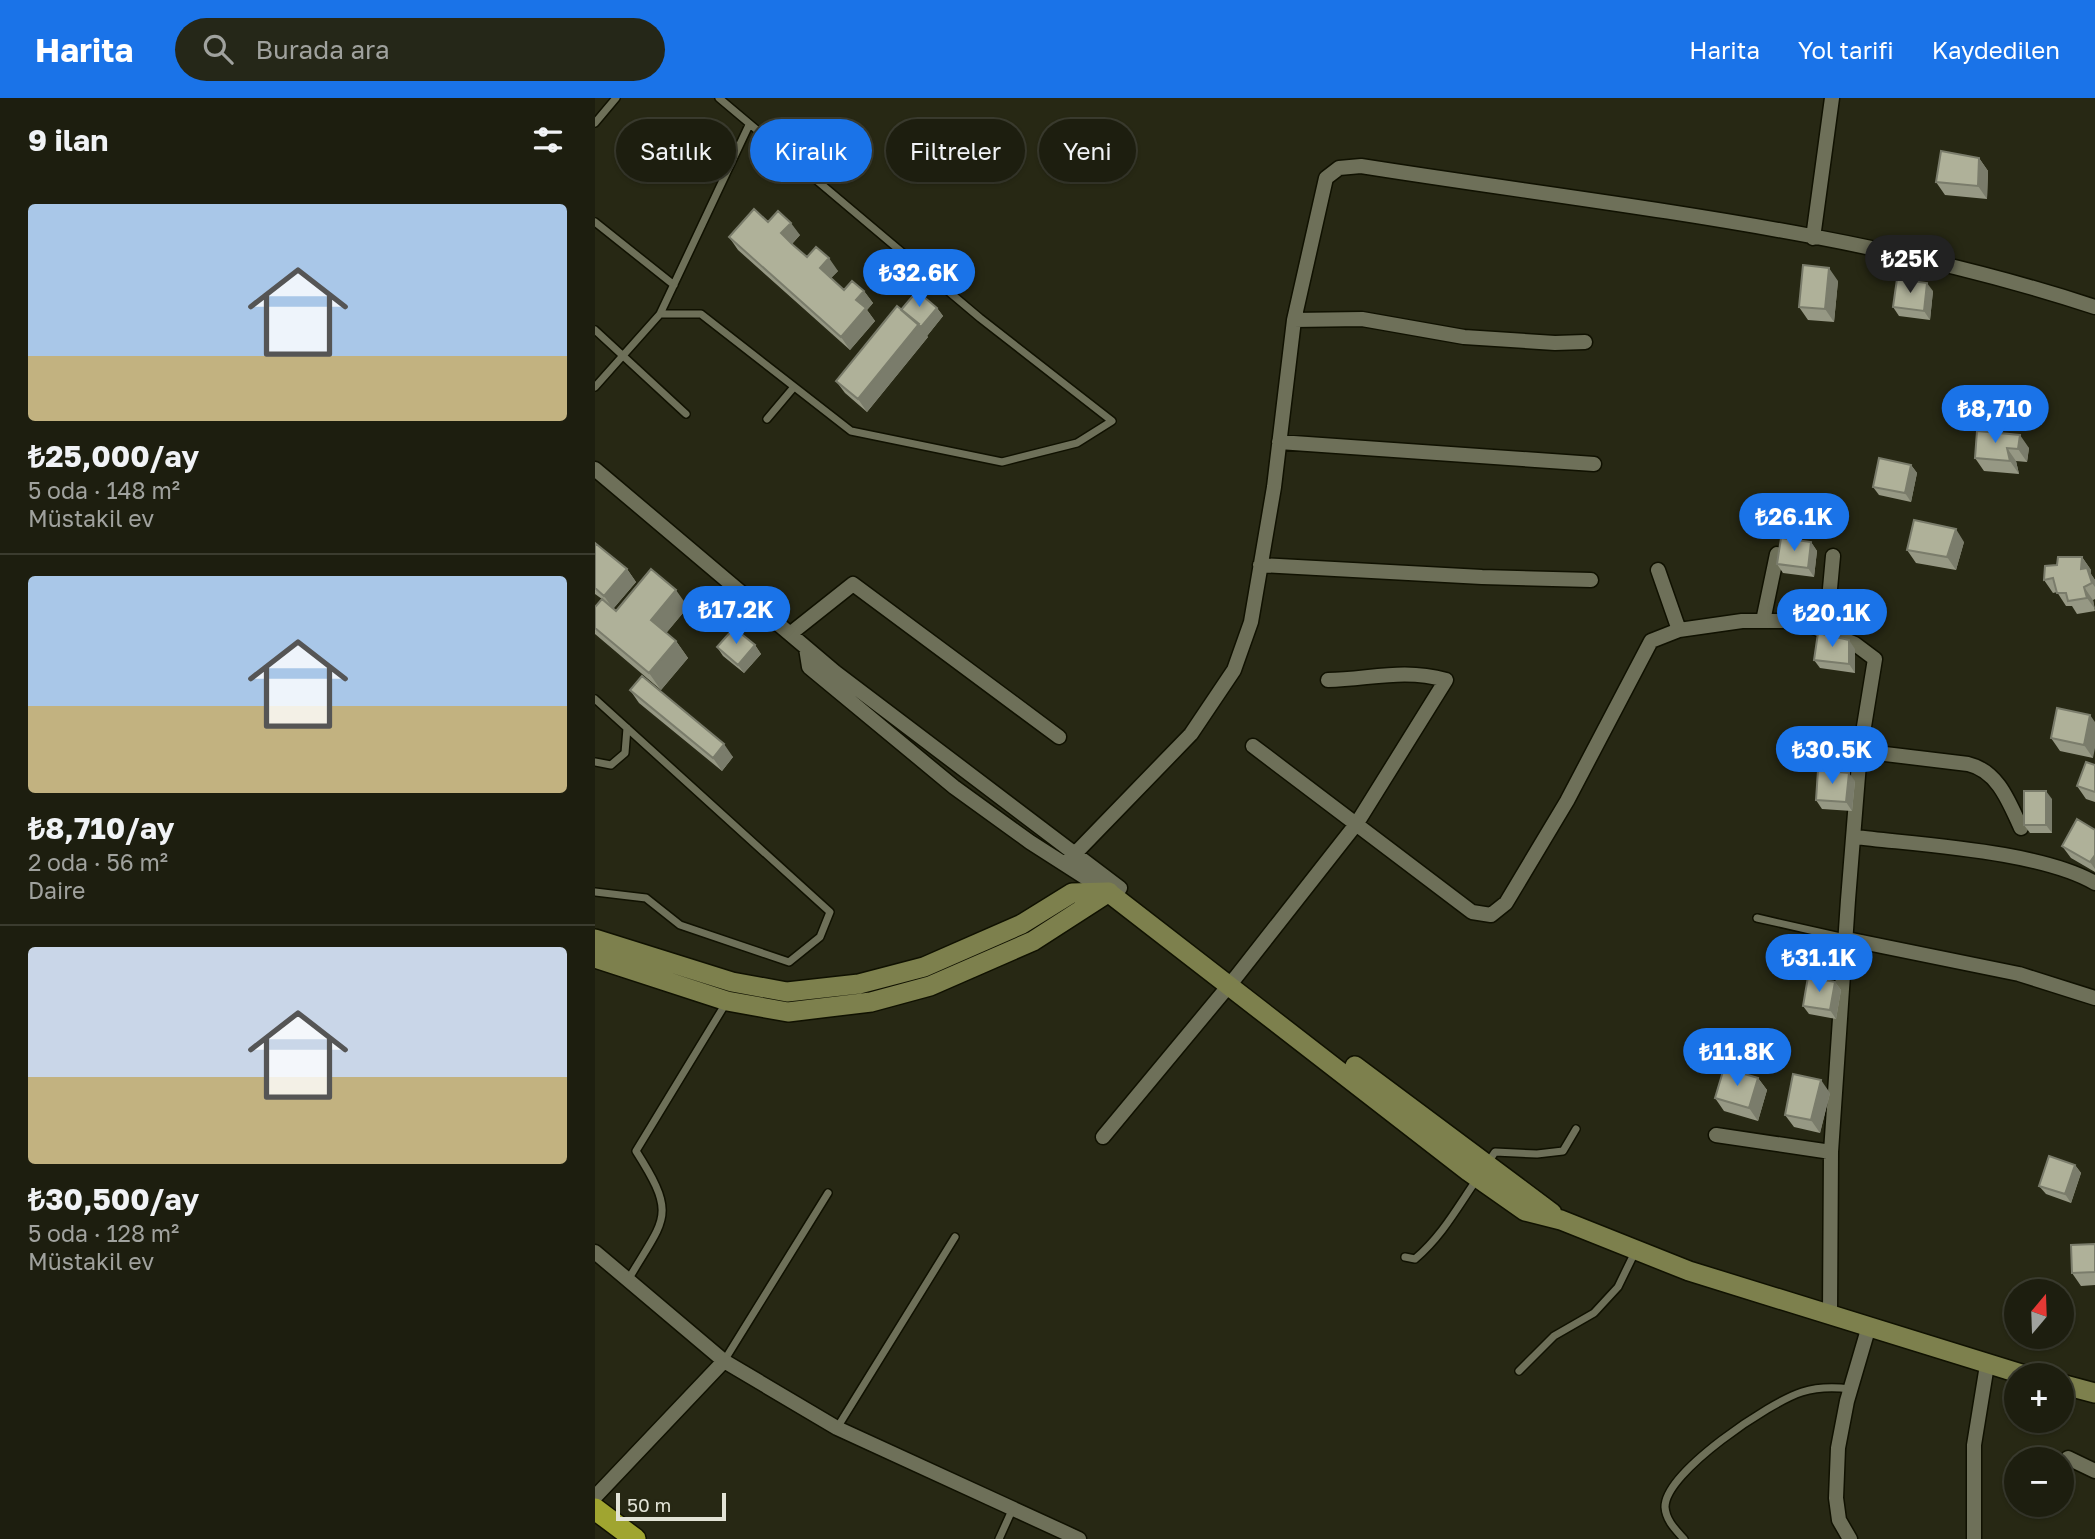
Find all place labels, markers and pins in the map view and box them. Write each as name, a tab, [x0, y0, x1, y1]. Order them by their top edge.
pin: ₺25K	[1869, 236, 1951, 295]
pin: ₺32.6K	[862, 250, 976, 309]
pin: ₺8,710	[1938, 386, 2052, 445]
pin: ₺26.1K	[1737, 494, 1851, 553]
pin: ₺17.2K	[679, 587, 793, 646]
pin: ₺20.1K	[1775, 589, 1889, 649]
pin: ₺30.5K	[1775, 726, 1889, 786]
pin: ₺31.1K	[1762, 934, 1876, 994]
pin: ₺11.8K	[1680, 1028, 1794, 1088]

